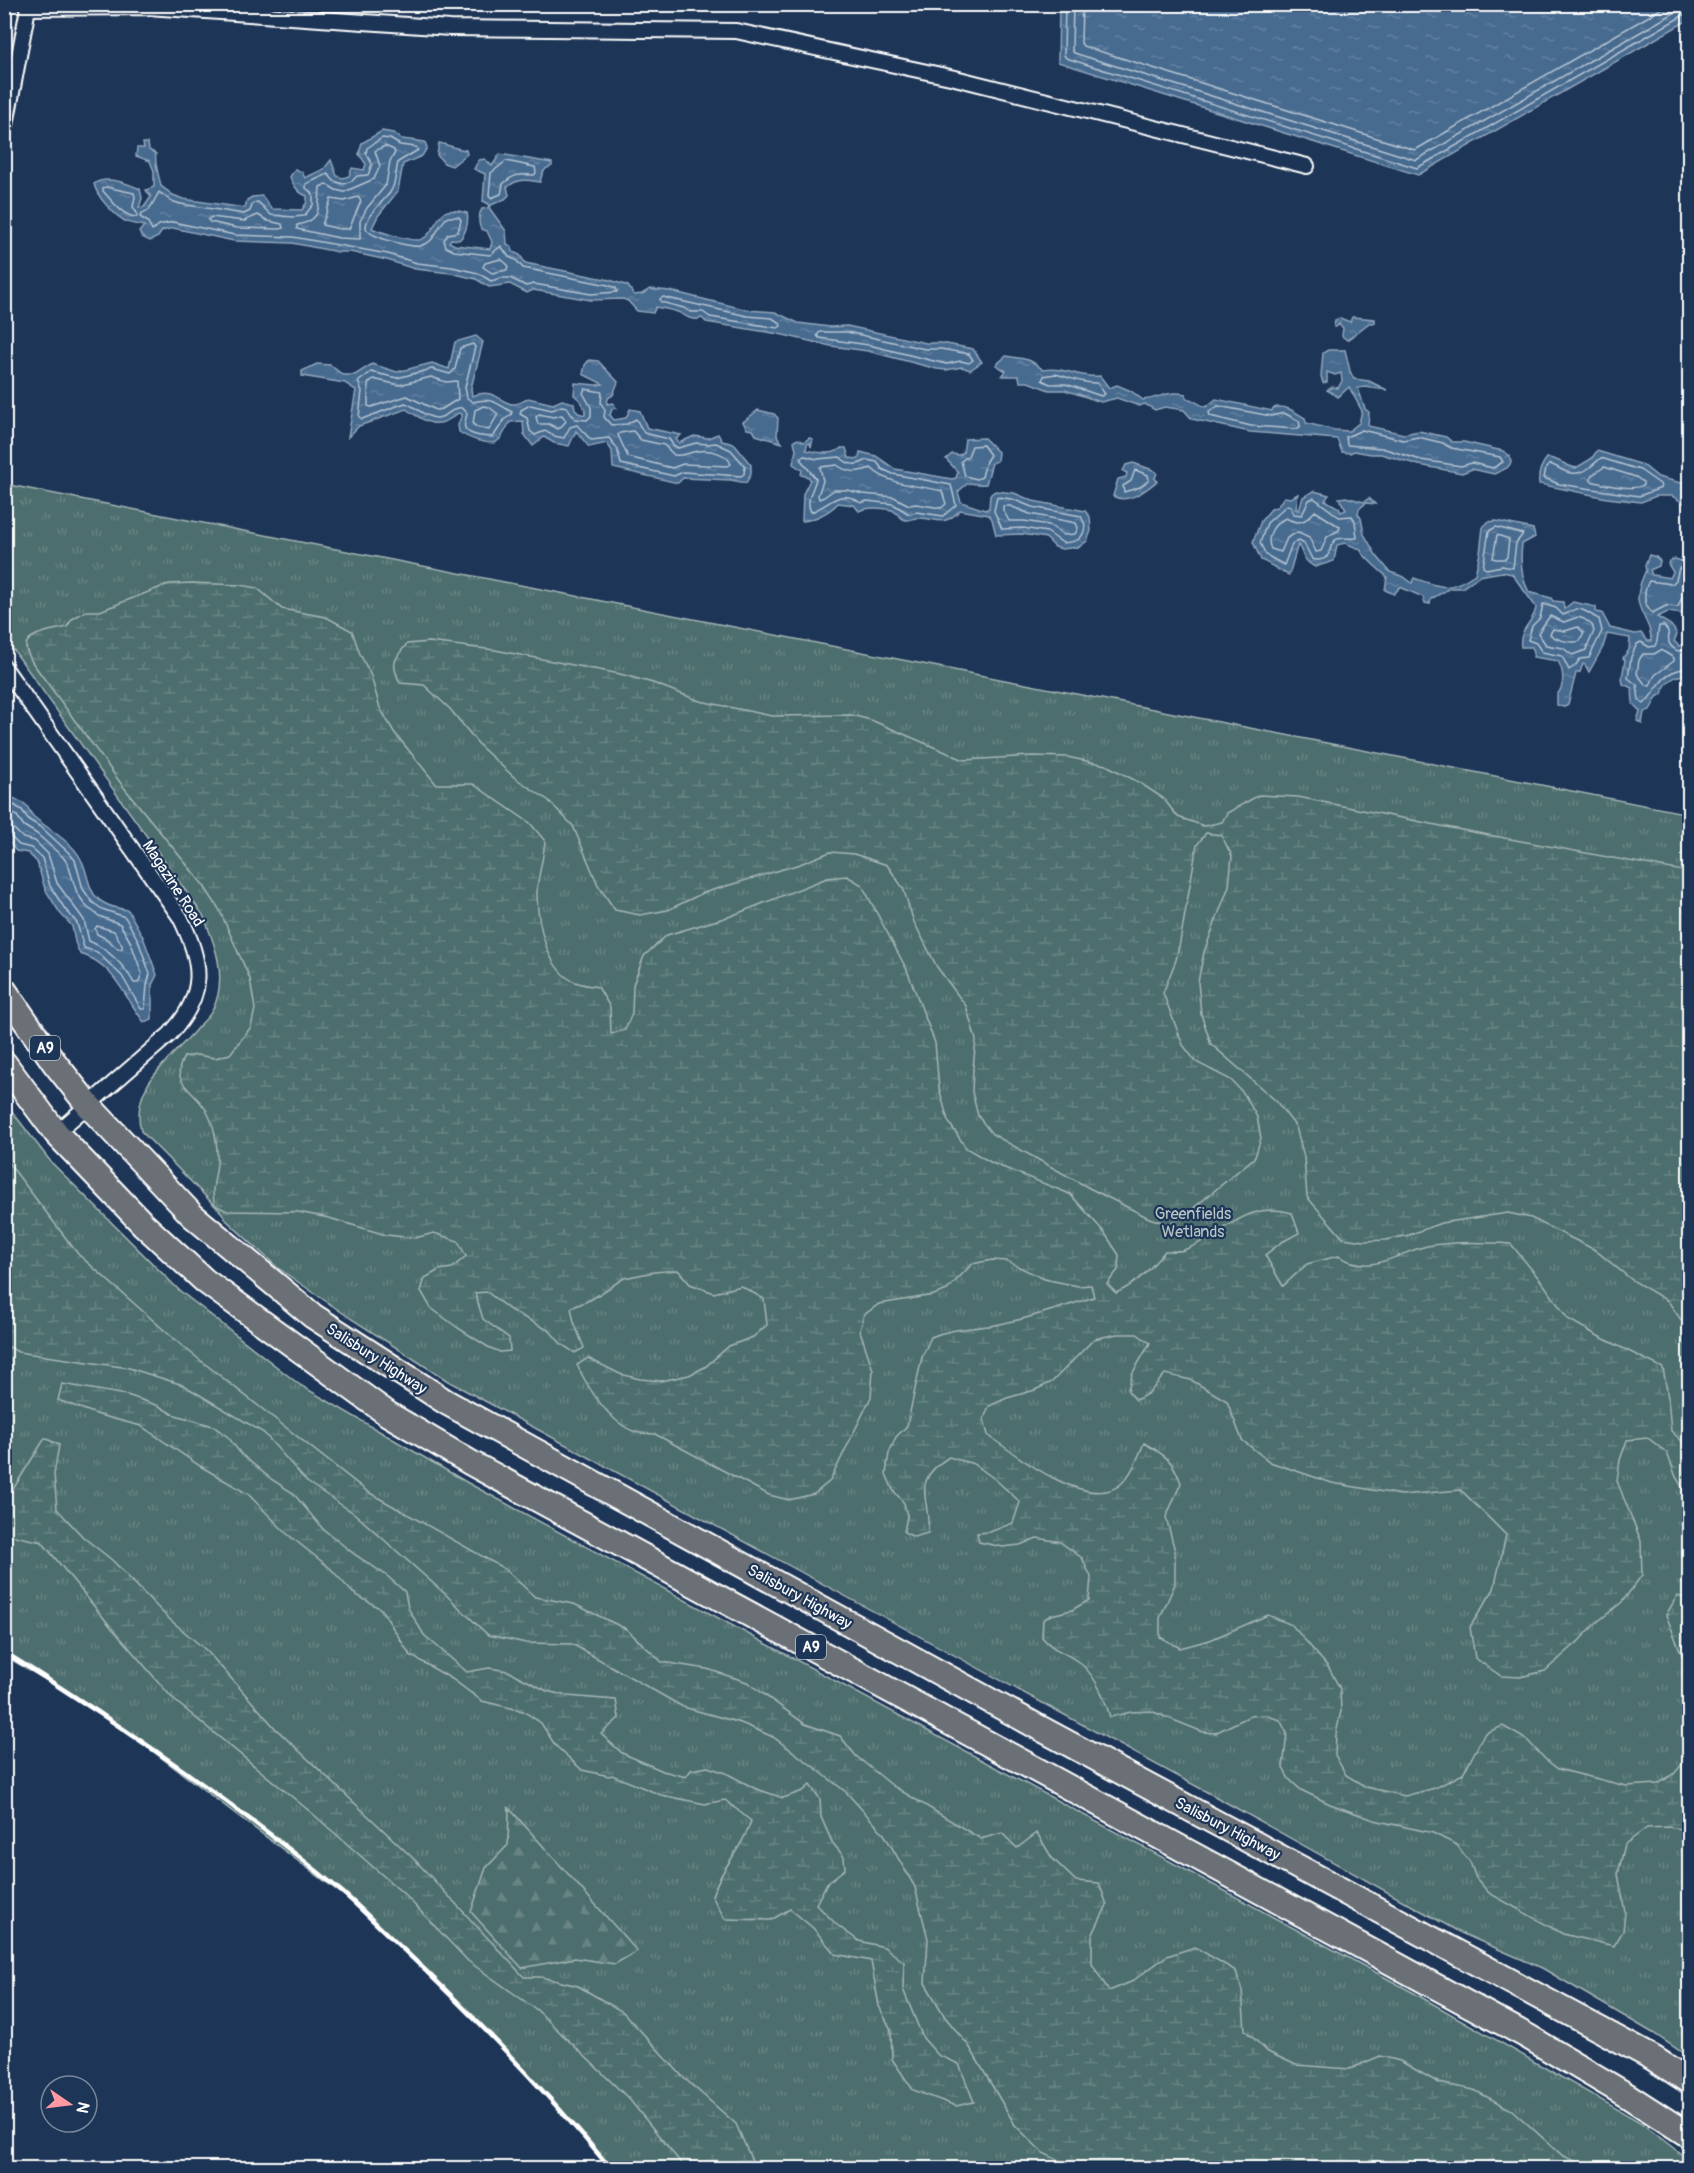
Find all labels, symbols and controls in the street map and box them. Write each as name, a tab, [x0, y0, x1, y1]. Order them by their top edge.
street label: Magazine Road	[138, 837, 209, 931]
road number: A9	[30, 1036, 60, 1060]
park label: Greenfields Wetlands	[1155, 1204, 1231, 1242]
street label: Salisbury Highway	[322, 1319, 431, 1399]
street label: Salisbury Highway	[744, 1560, 855, 1634]
road number: A9	[796, 1635, 826, 1659]
street label: Salisbury Highway	[1172, 1793, 1284, 1865]
north arrow	[39, 2074, 99, 2134]
text: N	[72, 2100, 94, 2115]

